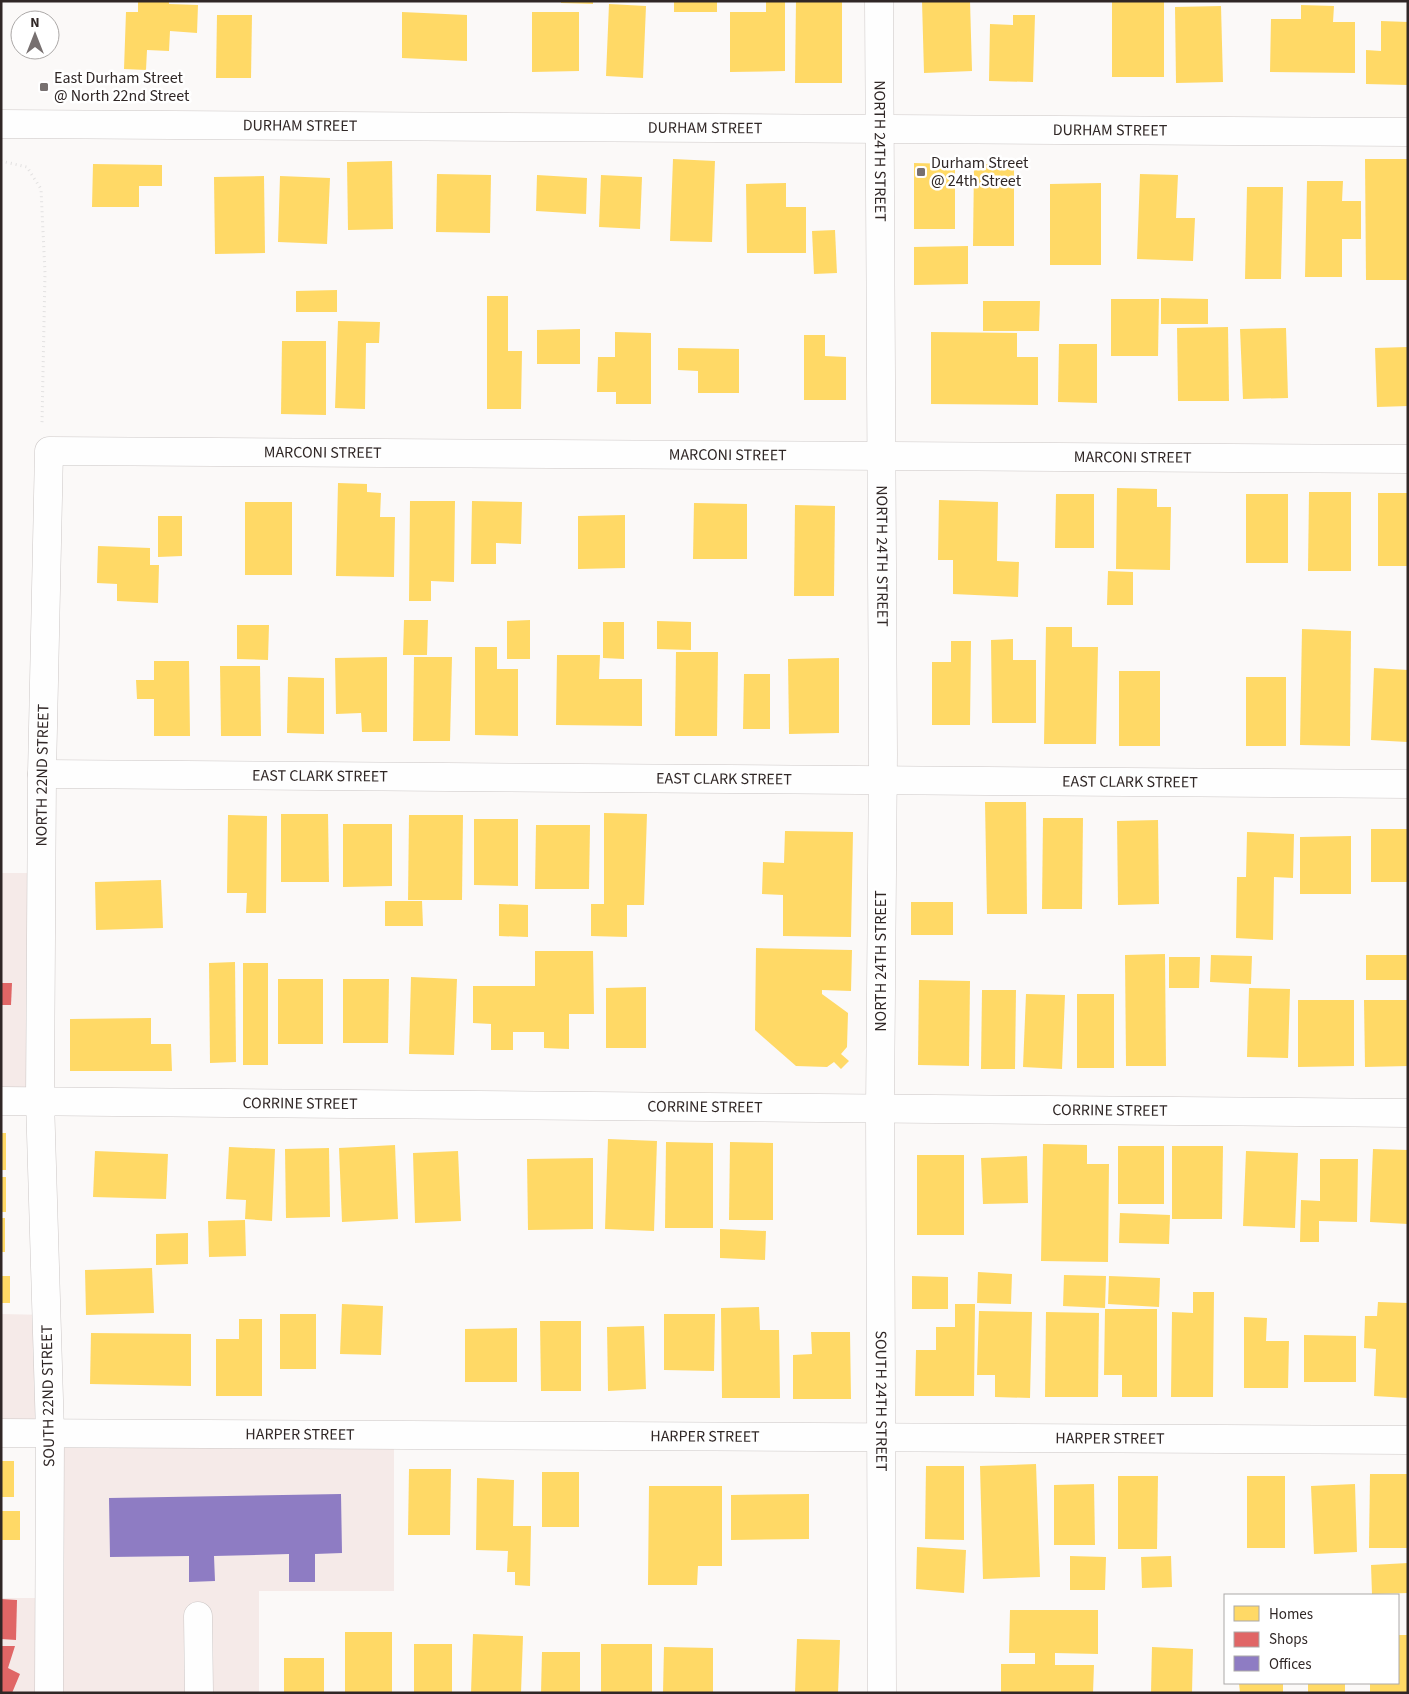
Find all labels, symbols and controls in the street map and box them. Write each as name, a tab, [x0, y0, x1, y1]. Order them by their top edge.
north arrow	[10, 10, 60, 60]
text: N	[30, 13, 40, 33]
place label: East Durham Street @ North 22nd Street	[54, 67, 190, 107]
street label: NORTH 24TH STREET	[868, 80, 891, 222]
marker: East Durham Street @ North 22nd Street	[38, 81, 50, 93]
street label: DURHAM STREET	[243, 114, 358, 137]
street label: DURHAM STREET	[648, 117, 763, 139]
street label: DURHAM STREET	[1053, 119, 1168, 142]
place label: Durham Street @ 24th Street	[931, 152, 1029, 192]
marker: Durham Street @ 24th Street	[915, 166, 927, 178]
street label: MARCONI STREET	[264, 441, 382, 464]
street label: MARCONI STREET	[669, 444, 787, 466]
street label: MARCONI STREET	[1074, 446, 1192, 469]
street label: NORTH 24TH STREET	[871, 485, 893, 627]
street label: NORTH 22ND STREET	[31, 703, 55, 847]
street label: EAST CLARK STREET	[252, 765, 388, 788]
street label: EAST CLARK STREET	[656, 767, 792, 790]
street label: EAST CLARK STREET	[1062, 770, 1198, 793]
street label: NORTH 24TH STREET	[870, 890, 892, 1032]
street label: CORRINE STREET	[242, 1092, 358, 1115]
street label: CORRINE STREET	[647, 1096, 763, 1118]
street label: CORRINE STREET	[1052, 1099, 1168, 1122]
street label: SOUTH 22ND STREET	[36, 1324, 60, 1467]
street label: SOUTH 24TH STREET	[870, 1330, 892, 1472]
street label: HARPER STREET	[245, 1423, 355, 1446]
street label: HARPER STREET	[650, 1425, 760, 1448]
street label: HARPER STREET	[1055, 1427, 1165, 1450]
legend	[1224, 1594, 1399, 1684]
text: Homes	[1269, 1604, 1313, 1625]
text: Shops	[1269, 1629, 1308, 1650]
text: Offices	[1269, 1654, 1312, 1675]

